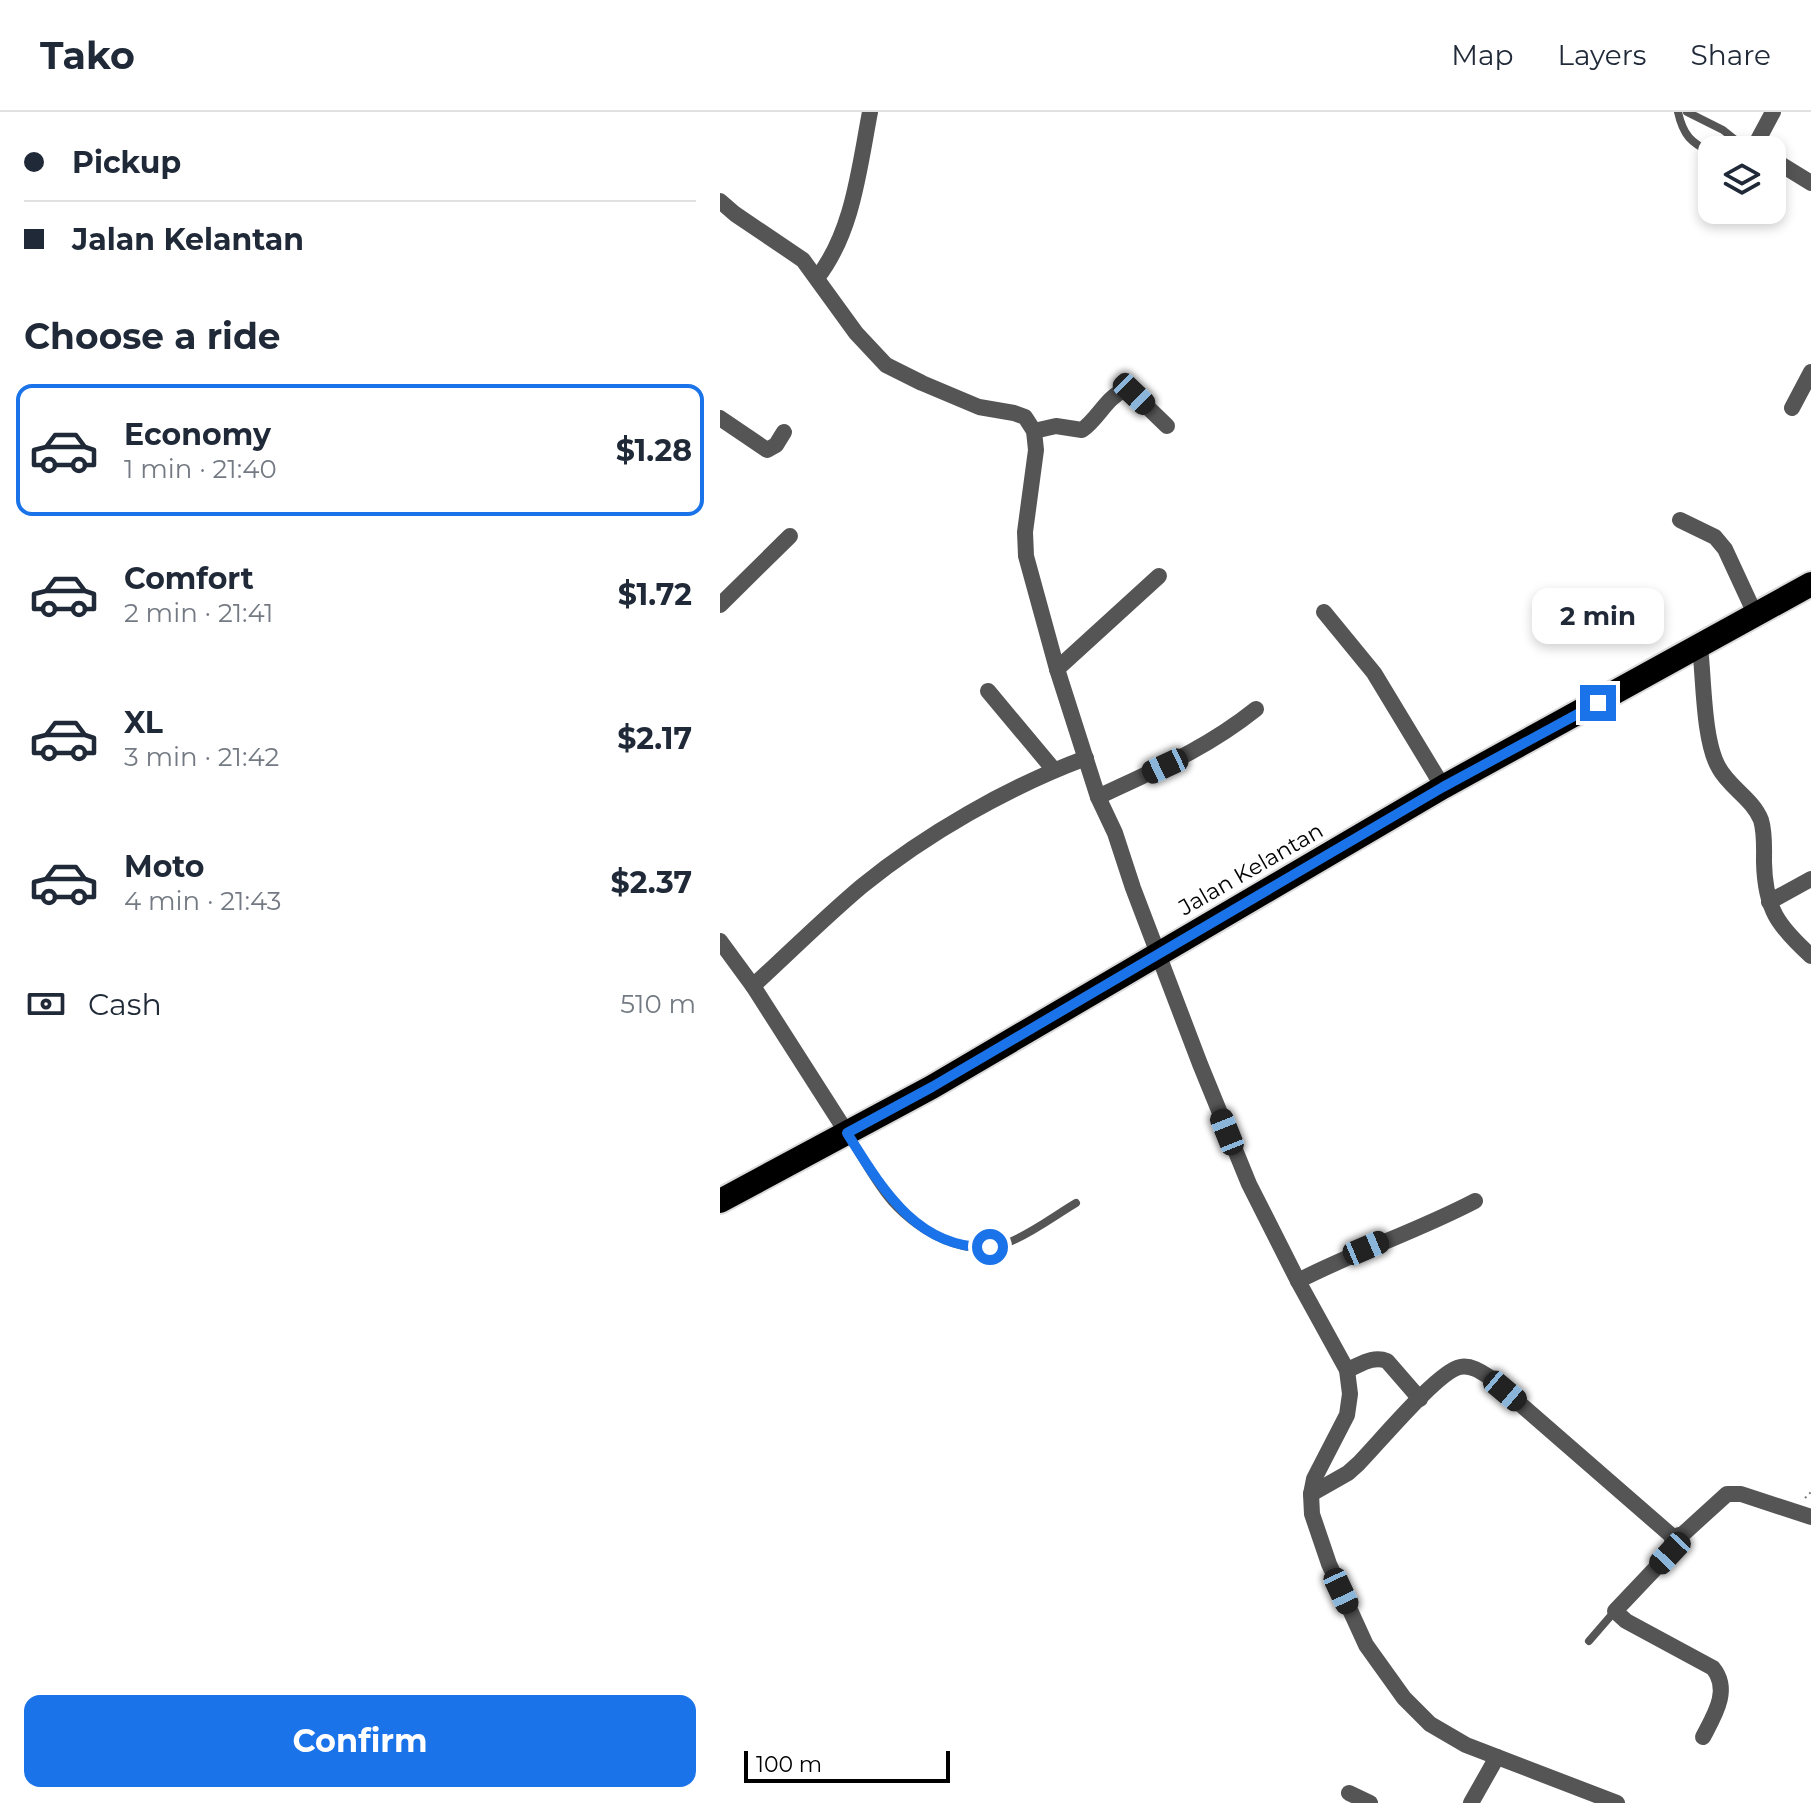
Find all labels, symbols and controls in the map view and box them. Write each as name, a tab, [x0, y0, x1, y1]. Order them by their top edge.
text: Tako	[40, 32, 135, 79]
text: Map	[1451, 38, 1514, 72]
text: Layers	[1558, 38, 1647, 72]
text: Share	[1691, 38, 1771, 72]
map controls	[1698, 136, 1786, 224]
button: layers	[1698, 136, 1786, 224]
text: Pickup	[72, 144, 181, 181]
text: Jalan Kelantan	[72, 221, 304, 258]
text: Choose a ride	[24, 314, 281, 358]
car	[1108, 369, 1160, 419]
icon: car	[28, 414, 100, 486]
text: Economy	[124, 416, 271, 453]
text: $1.28	[616, 432, 692, 469]
text: 1 min · 21:40	[124, 453, 277, 485]
icon: car	[28, 558, 100, 630]
text: Comfort	[124, 560, 254, 597]
text: $1.72	[618, 576, 692, 613]
callout: 2 min	[1532, 587, 1664, 643]
text: 2 min · 21:41	[124, 597, 274, 629]
text: 2 min	[1560, 600, 1636, 632]
route end	[1580, 685, 1616, 721]
icon: car	[28, 702, 100, 774]
text: XL	[124, 704, 163, 741]
text: $2.17	[617, 720, 692, 757]
text: 3 min · 21:42	[124, 741, 279, 773]
car	[1138, 745, 1192, 787]
street label: Jalan Kelantan	[1173, 817, 1328, 922]
icon: car	[28, 846, 100, 918]
text: Moto	[124, 848, 205, 885]
text: $2.37	[611, 864, 692, 901]
text: 4 min · 21:43	[124, 885, 281, 917]
icon: cash	[24, 982, 68, 1026]
text: Cash	[88, 986, 162, 1023]
text: 510 m	[620, 988, 696, 1020]
car	[1207, 1105, 1247, 1159]
car	[1339, 1228, 1393, 1268]
route start	[972, 1229, 1008, 1265]
car	[1479, 1366, 1531, 1416]
car	[1645, 1527, 1695, 1579]
car	[1320, 1564, 1362, 1618]
button: Confirm	[24, 1695, 696, 1787]
scale bar	[744, 1747, 950, 1783]
text: 100 m	[756, 1751, 822, 1778]

